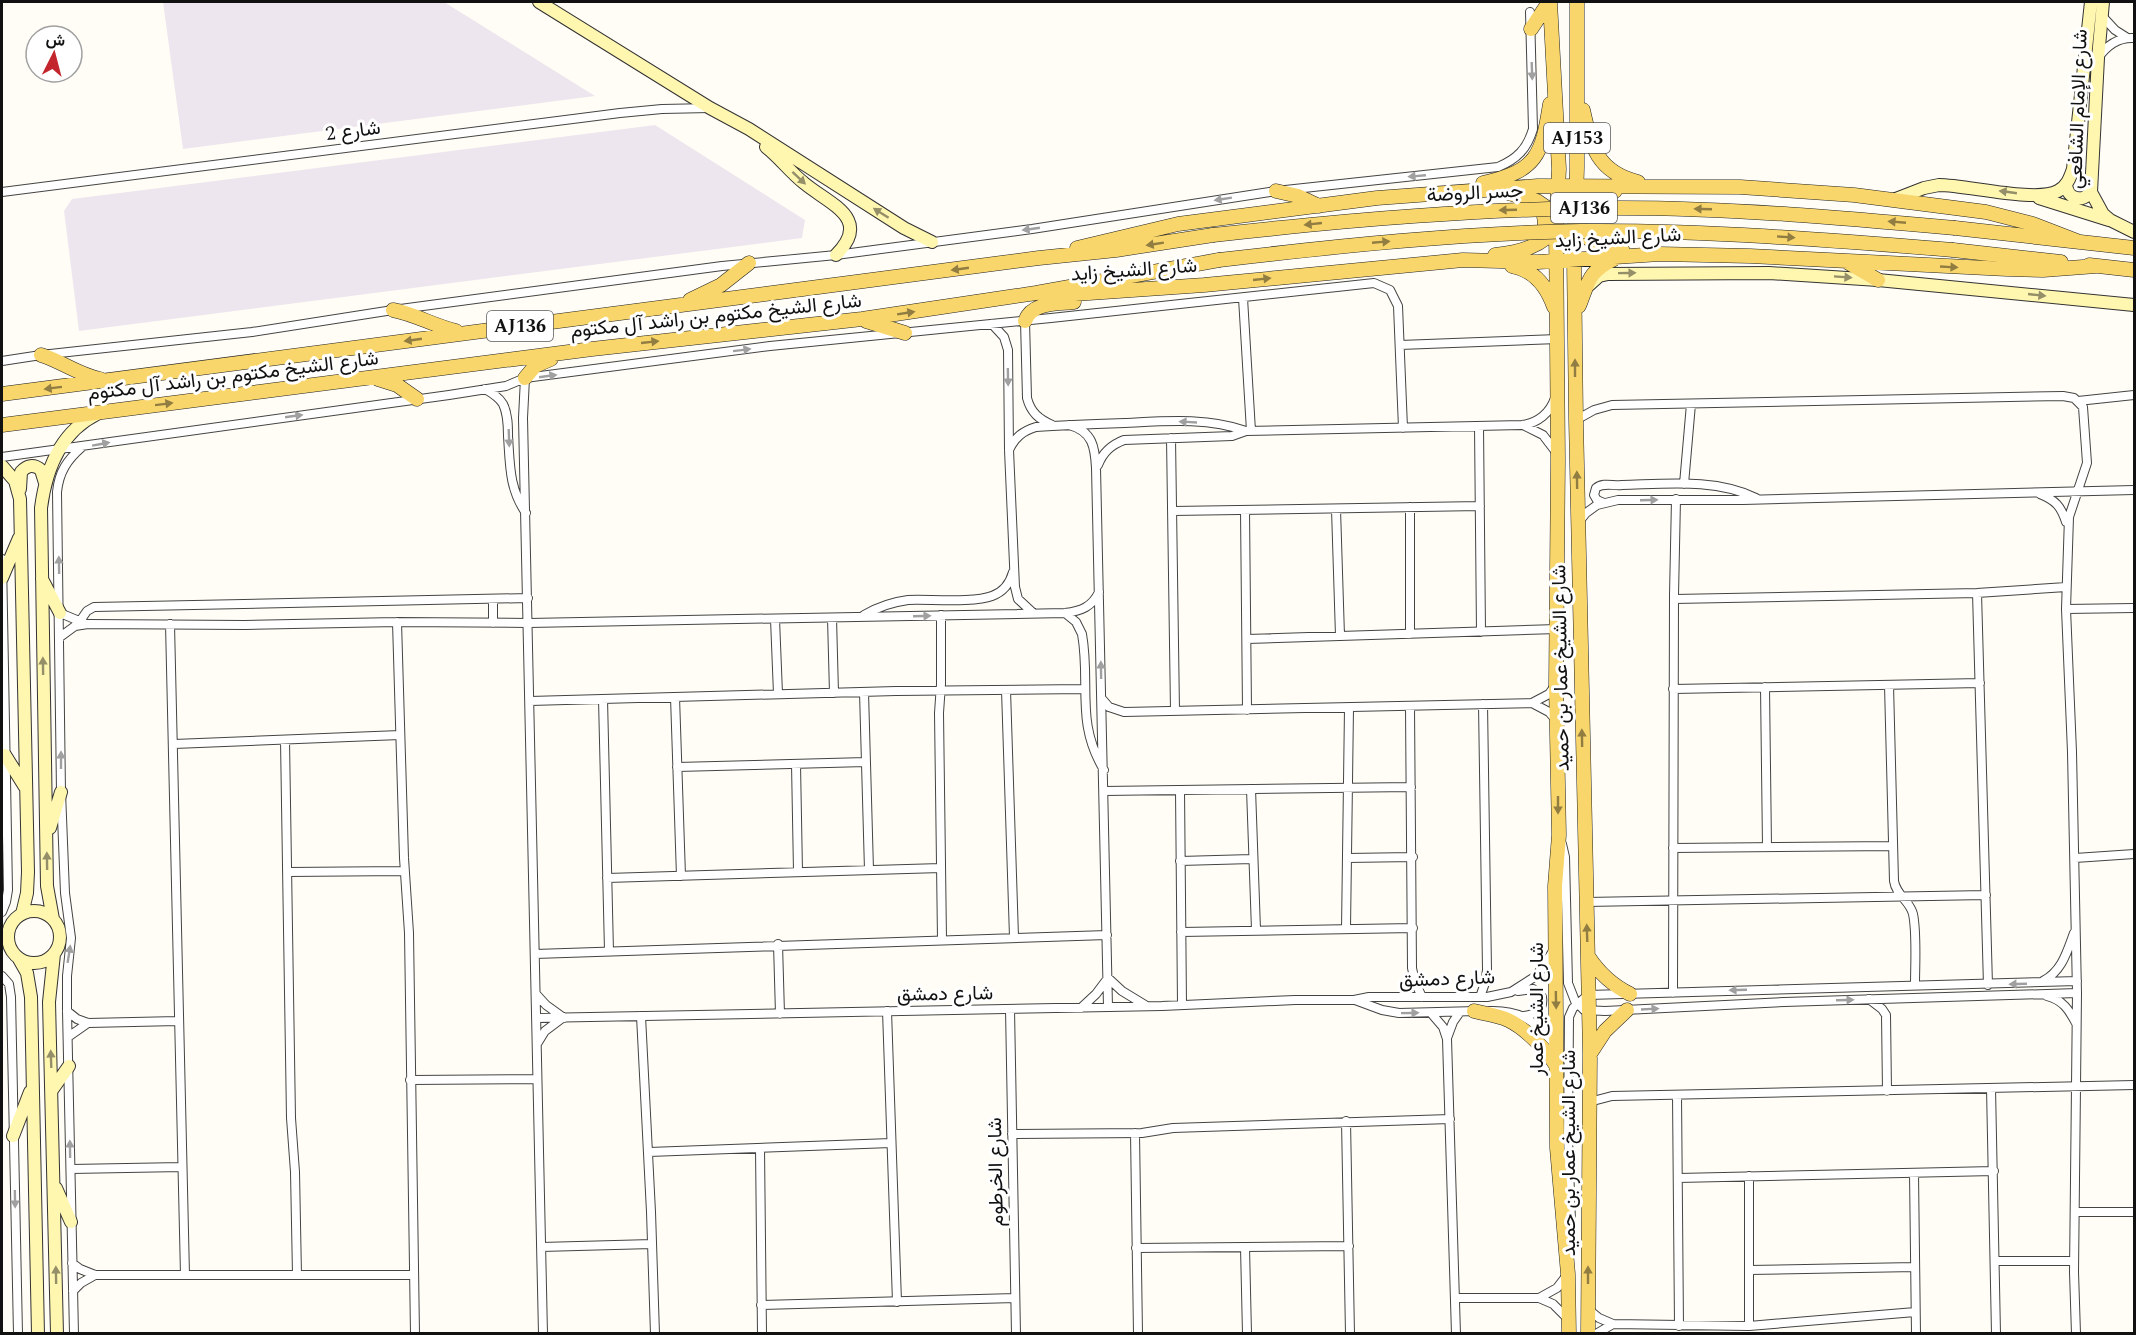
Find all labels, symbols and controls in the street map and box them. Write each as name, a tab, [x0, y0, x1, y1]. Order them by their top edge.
north arrow	[24, 24, 84, 84]
text: ش	[45, 27, 66, 53]
street label: شارع الإمام الشافعي	[2060, 28, 2097, 190]
one-way arrow	[1528, 61, 1537, 80]
street label: شارع 2	[324, 113, 382, 149]
road number: AJ153	[1544, 123, 1610, 153]
one-way arrow	[791, 171, 806, 184]
one-way arrow	[1407, 171, 1426, 180]
street label: جسر الروضة	[1426, 175, 1524, 211]
one-way arrow	[1998, 187, 2017, 197]
road number: AJ136	[1551, 193, 1617, 223]
one-way arrow	[1214, 195, 1233, 204]
one-way arrow	[1498, 205, 1517, 215]
one-way arrow	[1693, 205, 1712, 214]
one-way arrow	[873, 208, 889, 219]
one-way arrow	[1888, 218, 1907, 227]
one-way arrow	[1304, 219, 1323, 229]
street label: شارع الشيخ زايد	[1554, 220, 1682, 256]
one-way arrow	[1021, 225, 1040, 234]
one-way arrow	[1776, 232, 1795, 241]
one-way arrow	[1372, 237, 1391, 247]
one-way arrow	[1145, 240, 1164, 249]
street label: شارع الشيخ زايد	[1070, 251, 1198, 289]
one-way arrow	[1939, 262, 1958, 271]
one-way arrow	[951, 264, 970, 274]
one-way arrow	[1618, 268, 1637, 278]
one-way arrow	[1834, 273, 1853, 282]
one-way arrow	[1253, 274, 1272, 284]
street label: شارع الشيخ مكتوم بن راشد آل مكتوم	[569, 286, 863, 346]
one-way arrow	[2028, 290, 2047, 300]
one-way arrow	[897, 308, 916, 317]
road number: AJ136	[487, 311, 553, 341]
one-way arrow	[403, 335, 422, 344]
one-way arrow	[640, 338, 659, 347]
street label: شارع الشيخ مكتوم بن راشد آل مكتوم	[86, 343, 380, 409]
one-way arrow	[732, 345, 751, 355]
one-way arrow	[1571, 359, 1580, 378]
one-way arrow	[1003, 368, 1013, 387]
one-way arrow	[539, 371, 558, 380]
one-way arrow	[44, 383, 63, 392]
one-way arrow	[154, 399, 173, 409]
one-way arrow	[285, 411, 304, 420]
one-way arrow	[1179, 417, 1198, 426]
one-way arrow	[504, 428, 513, 447]
one-way arrow	[92, 439, 111, 448]
one-way arrow	[1572, 471, 1581, 490]
one-way arrow	[1639, 495, 1658, 504]
one-way arrow	[54, 556, 64, 575]
street label: شارع الشيخ عمار بن حميد	[1544, 564, 1578, 772]
one-way arrow	[912, 612, 931, 621]
one-way arrow	[38, 657, 48, 676]
one-way arrow	[1096, 660, 1106, 679]
one-way arrow	[1577, 729, 1587, 748]
one-way arrow	[56, 751, 66, 770]
one-way arrow	[1554, 796, 1563, 815]
one-way arrow	[42, 852, 52, 871]
one-way arrow	[1582, 924, 1591, 943]
street label: شارع الشيخ عمار	[1522, 942, 1552, 1077]
one-way arrow	[65, 945, 74, 964]
street label: شارع دمشق	[1398, 962, 1496, 996]
street label: شارع دمشق	[897, 978, 993, 1010]
one-way arrow	[2009, 979, 2028, 988]
one-way arrow	[1728, 986, 1747, 995]
one-way arrow	[1551, 991, 1561, 1010]
one-way arrow	[1835, 995, 1854, 1004]
one-way arrow	[1640, 1004, 1659, 1013]
one-way arrow	[1401, 1008, 1420, 1018]
one-way arrow	[46, 1050, 55, 1069]
street label: شارع الشيخ عمار بن حميد	[1554, 1050, 1584, 1256]
street label: شارع الخرطوم	[980, 1117, 1012, 1227]
one-way arrow	[66, 1140, 75, 1159]
one-way arrow	[10, 1190, 19, 1209]
one-way arrow	[51, 1266, 61, 1285]
one-way arrow	[1583, 1266, 1593, 1285]

